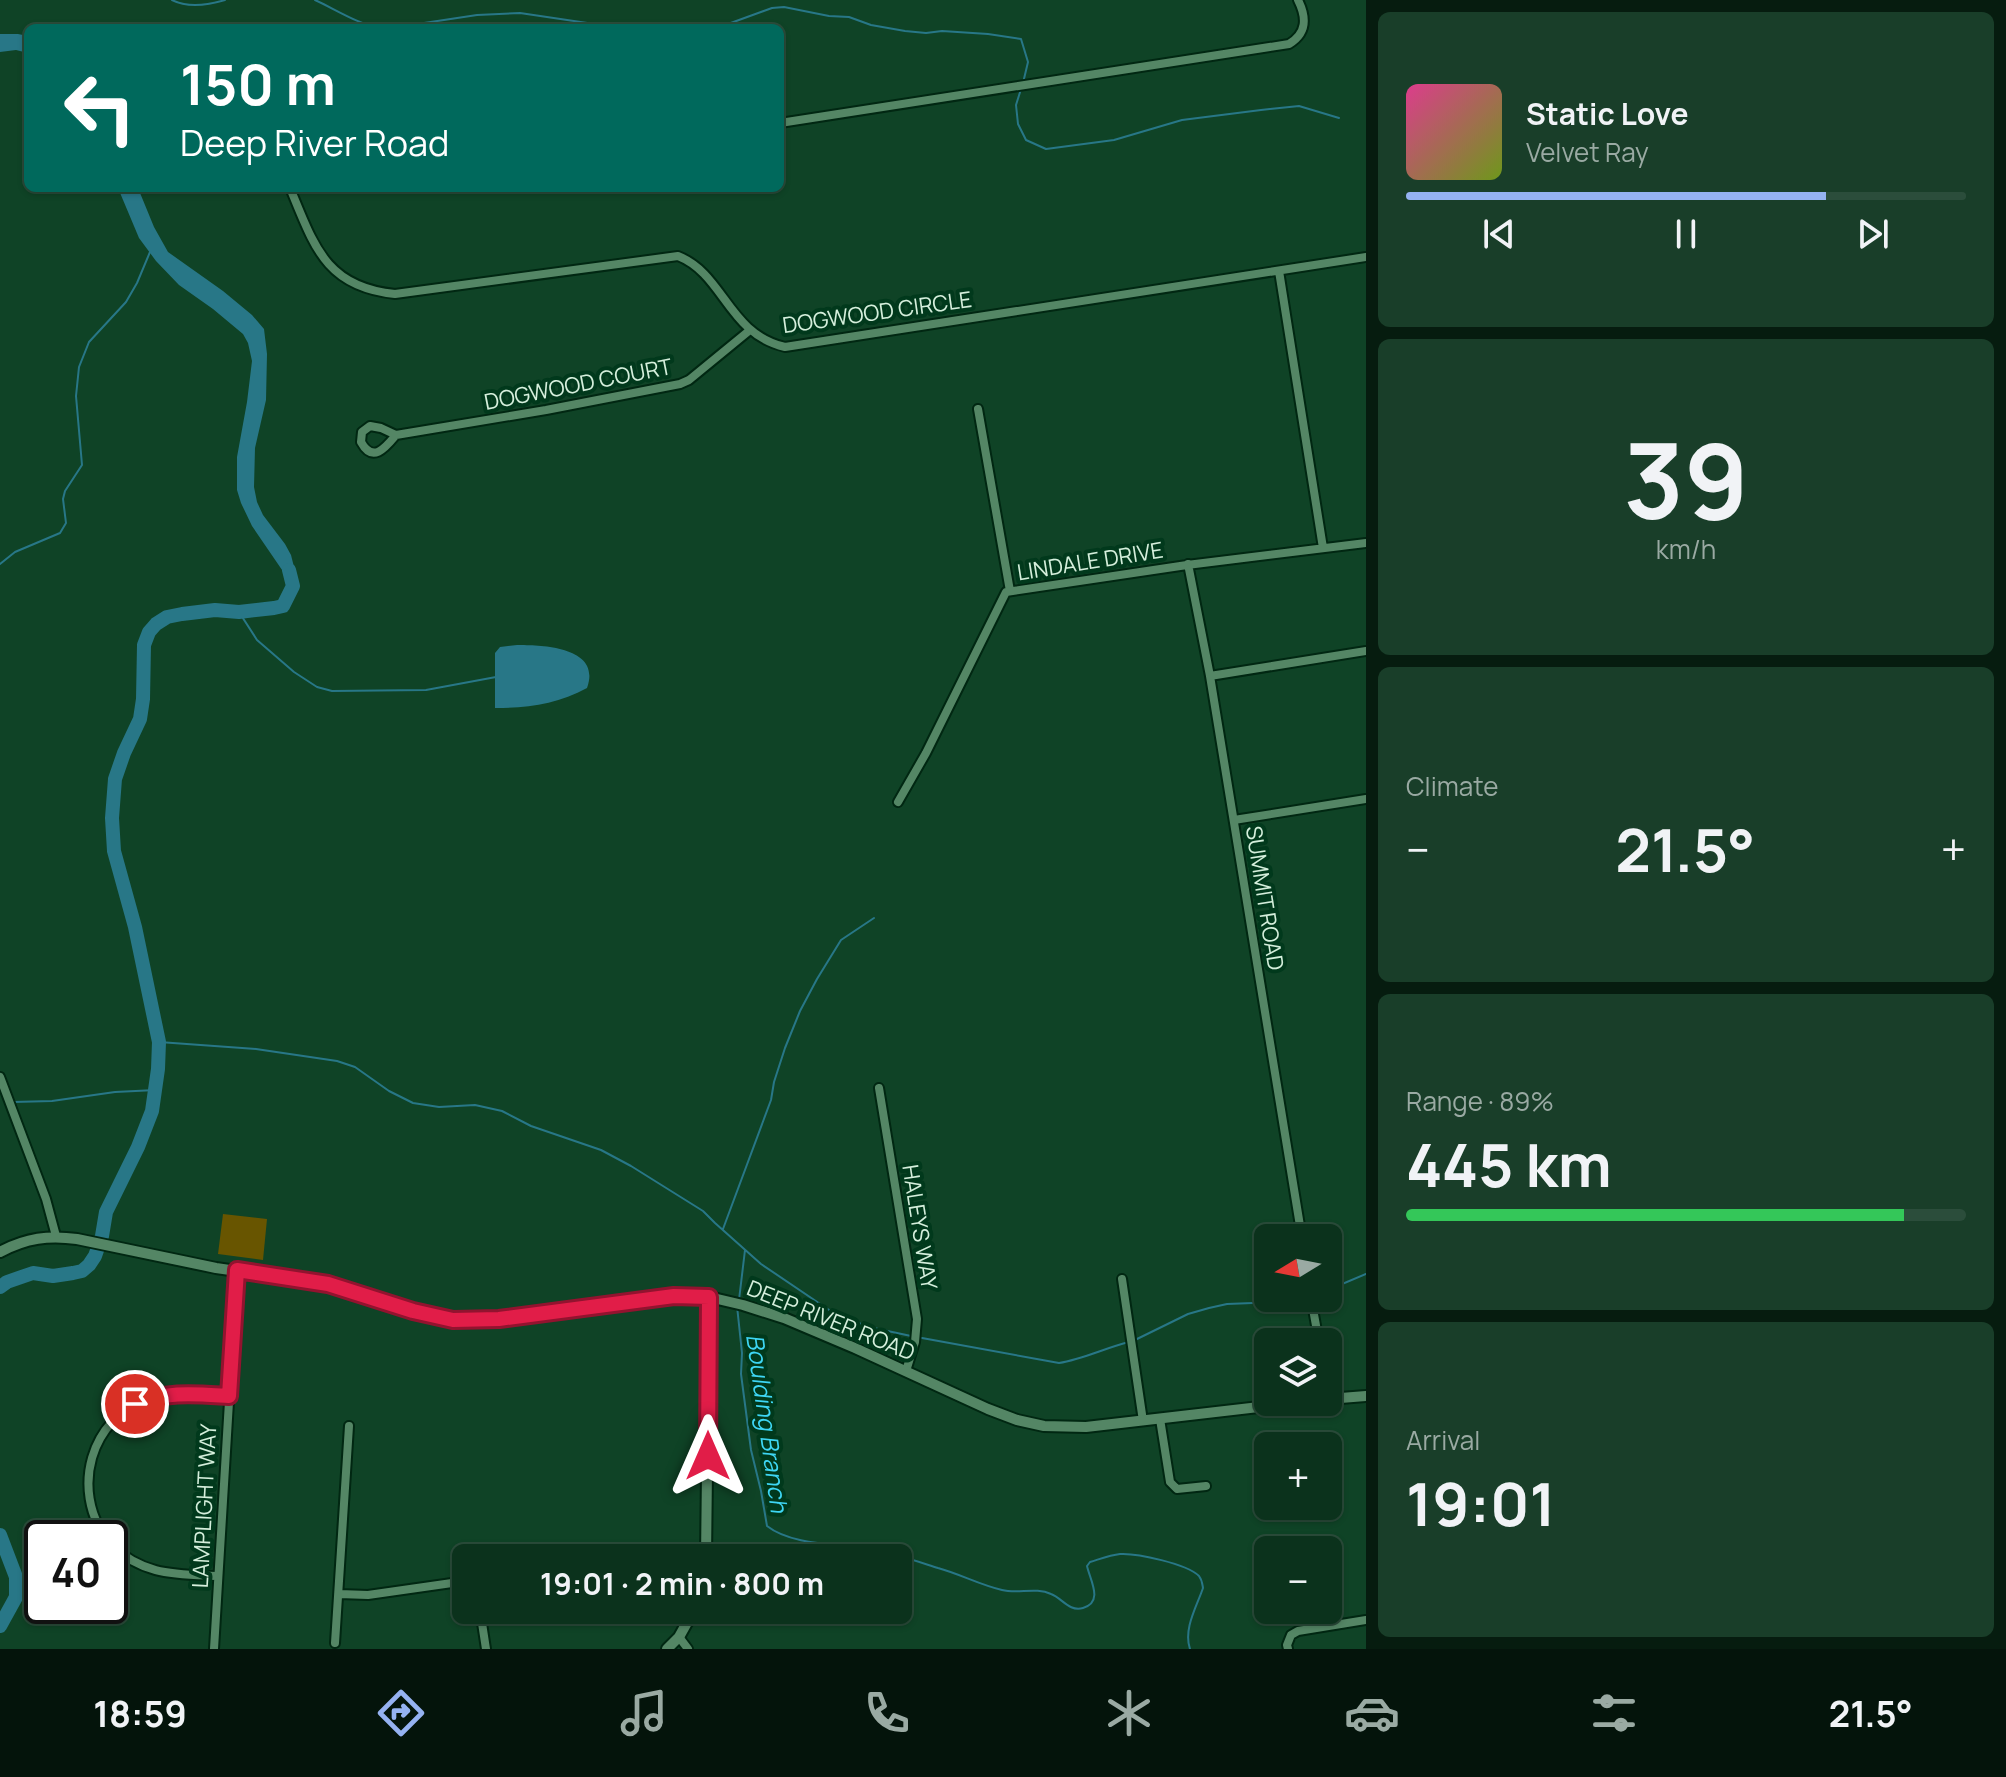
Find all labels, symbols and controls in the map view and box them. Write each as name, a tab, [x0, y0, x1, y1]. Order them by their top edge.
text: 150 m	[180, 45, 336, 122]
icon: left	[48, 56, 152, 160]
text: Static Love	[1526, 93, 1689, 134]
text: Deep River Road	[180, 118, 449, 167]
text: Velvet Ray	[1526, 134, 1649, 170]
icon: previous	[1477, 212, 1521, 256]
icon: pause	[1664, 212, 1708, 256]
icon: next	[1851, 212, 1895, 256]
street label: DOGWOOD CIRCLE	[780, 284, 974, 340]
street label: DOGWOOD COURT	[481, 351, 675, 417]
text: 39	[1623, 408, 1749, 550]
text: km/h	[1656, 531, 1716, 567]
street label: LINDALE DRIVE	[1015, 535, 1165, 587]
text: Climate	[1406, 768, 1498, 804]
text: 21.5°	[1615, 808, 1755, 890]
text: −	[1406, 819, 1430, 879]
text: +	[1941, 819, 1966, 879]
street label: SUMMIT ROAD	[1239, 824, 1291, 972]
text: Range · 89%	[1406, 1083, 1554, 1119]
text: 445 km	[1406, 1123, 1612, 1205]
street label: HALEYS WAY	[895, 1162, 945, 1292]
north arrow	[1254, 1224, 1342, 1312]
map controls	[1254, 1224, 1342, 1624]
street label: DEEP RIVER ROAD	[743, 1273, 919, 1367]
button: layers	[1254, 1328, 1342, 1416]
water label: Boulding Branch	[739, 1332, 797, 1515]
pin	[101, 1370, 169, 1438]
icon: arrive	[113, 1382, 157, 1426]
position arrow	[666, 1414, 750, 1498]
street label: LAMPLIGHT WAY	[185, 1422, 223, 1589]
text: Arrival	[1406, 1422, 1480, 1458]
button: +	[1254, 1432, 1342, 1520]
text: 19:01	[1406, 1462, 1556, 1544]
speed limit sign: 40	[24, 1520, 128, 1624]
button: −	[1254, 1536, 1342, 1624]
text: 19:01 · 2 min · 800 m	[540, 1563, 824, 1604]
icon: directions	[373, 1685, 429, 1741]
icon: music	[616, 1685, 672, 1741]
icon: phone	[859, 1685, 915, 1741]
icon: climate	[1101, 1685, 1157, 1741]
icon: car	[1344, 1685, 1400, 1741]
icon: filters	[1586, 1685, 1642, 1741]
text: 18:59	[93, 1689, 187, 1738]
text: 21.5°	[1829, 1689, 1913, 1738]

